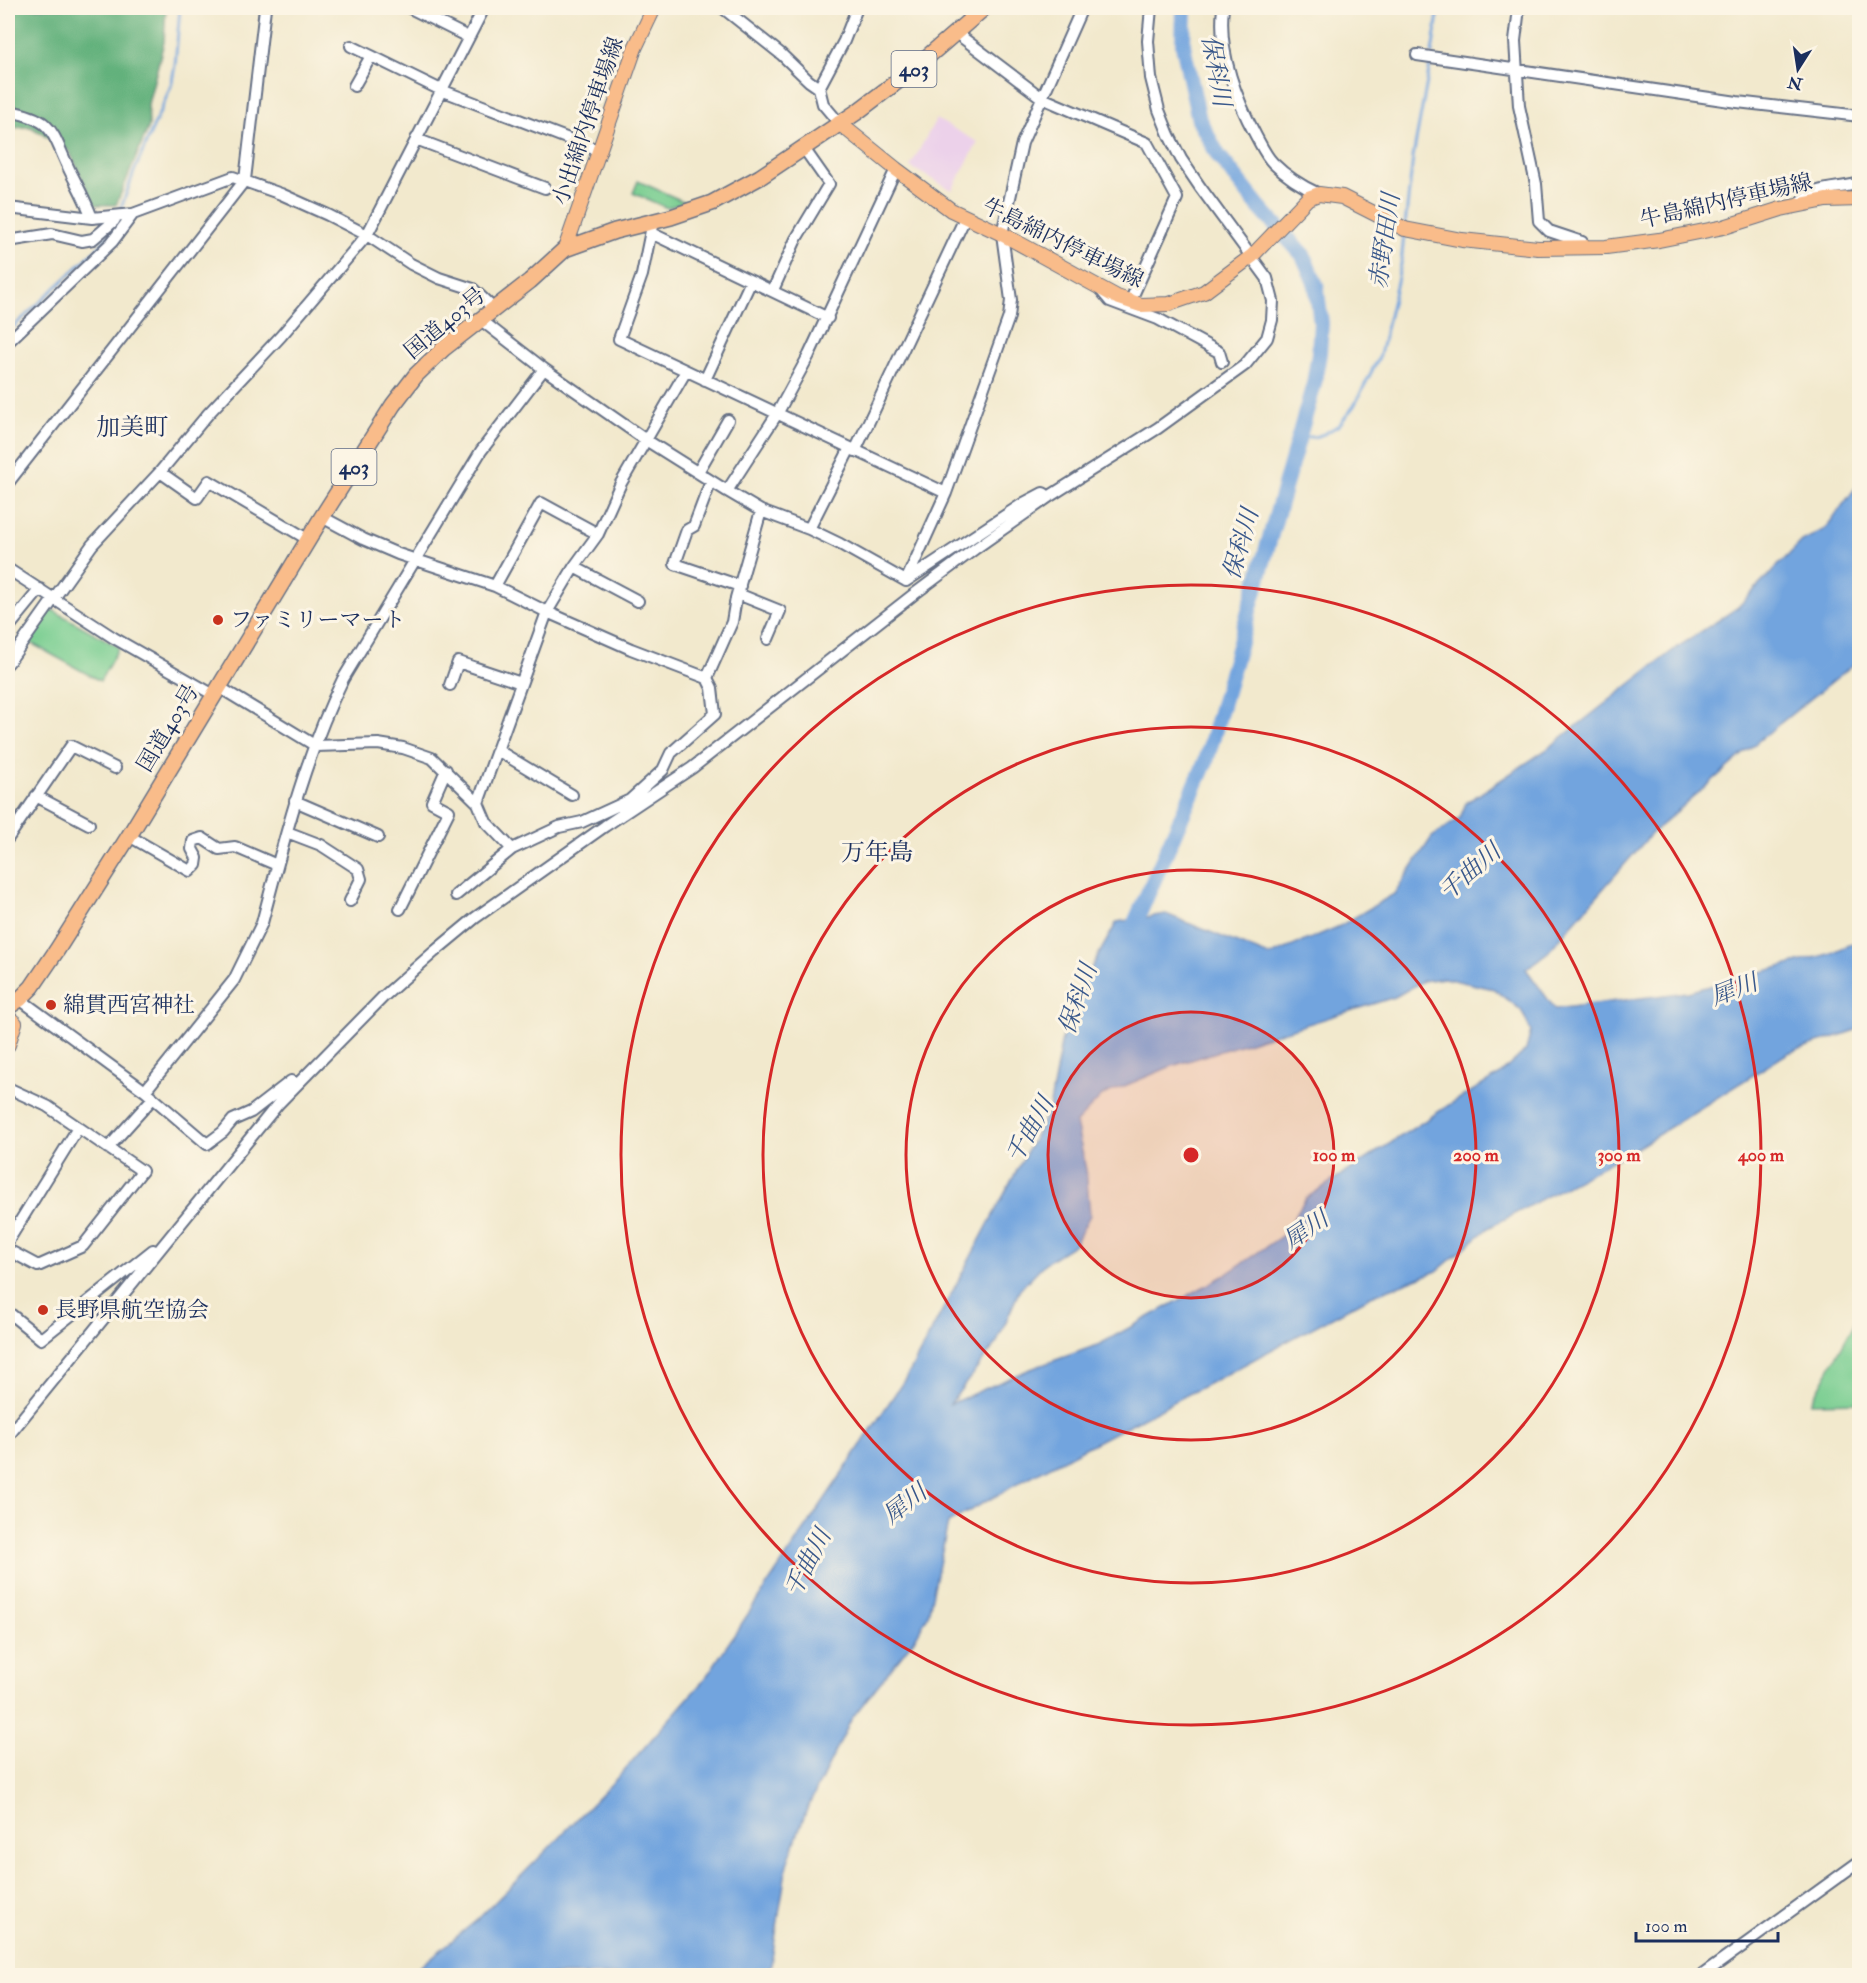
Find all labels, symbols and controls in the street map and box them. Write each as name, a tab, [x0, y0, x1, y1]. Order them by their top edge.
street label: 小出綿内停車場線	[546, 33, 630, 209]
water label: 保科川	[1194, 33, 1238, 112]
north arrow	[1768, 39, 1828, 99]
road number: 403	[892, 51, 936, 87]
text: N	[1785, 71, 1805, 94]
street label: 牛島綿内停車場線	[1637, 168, 1815, 234]
water label: 赤野田川	[1363, 188, 1407, 291]
street label: 牛島綿内停車場線	[978, 192, 1148, 294]
street label: 国道403号	[399, 281, 491, 365]
district label: 加美町	[96, 412, 168, 443]
road number: 403	[332, 449, 376, 485]
water label: 保科川	[1216, 502, 1267, 583]
place label: ファミリーマート	[230, 606, 406, 634]
marker: ファミリーマート	[211, 613, 225, 627]
street label: 国道403号	[131, 679, 205, 777]
water label: 千曲川	[1433, 835, 1510, 907]
district label: 万年島	[841, 837, 913, 868]
water label: 保科川	[1052, 957, 1105, 1038]
water label: 犀川	[1706, 966, 1765, 1013]
place label: 綿貫西宮神社	[63, 991, 195, 1019]
marker: 綿貫西宮神社	[44, 998, 58, 1012]
water label: 千曲川	[999, 1088, 1062, 1169]
text: 100 m	[1313, 1144, 1356, 1167]
text: 200 m	[1453, 1144, 1500, 1167]
text: 300 m	[1597, 1144, 1642, 1167]
text: 400 m	[1737, 1144, 1785, 1167]
centre of rings	[1181, 1145, 1201, 1165]
water label: 犀川	[1277, 1202, 1337, 1256]
place label: 長野県航空協会	[55, 1296, 209, 1324]
marker: 長野県航空協会	[36, 1303, 50, 1317]
water label: 犀川	[877, 1475, 936, 1531]
water label: 千曲川	[778, 1521, 840, 1602]
scale bar	[1636, 1905, 1778, 1943]
text: 100 m	[1645, 1915, 1688, 1938]

